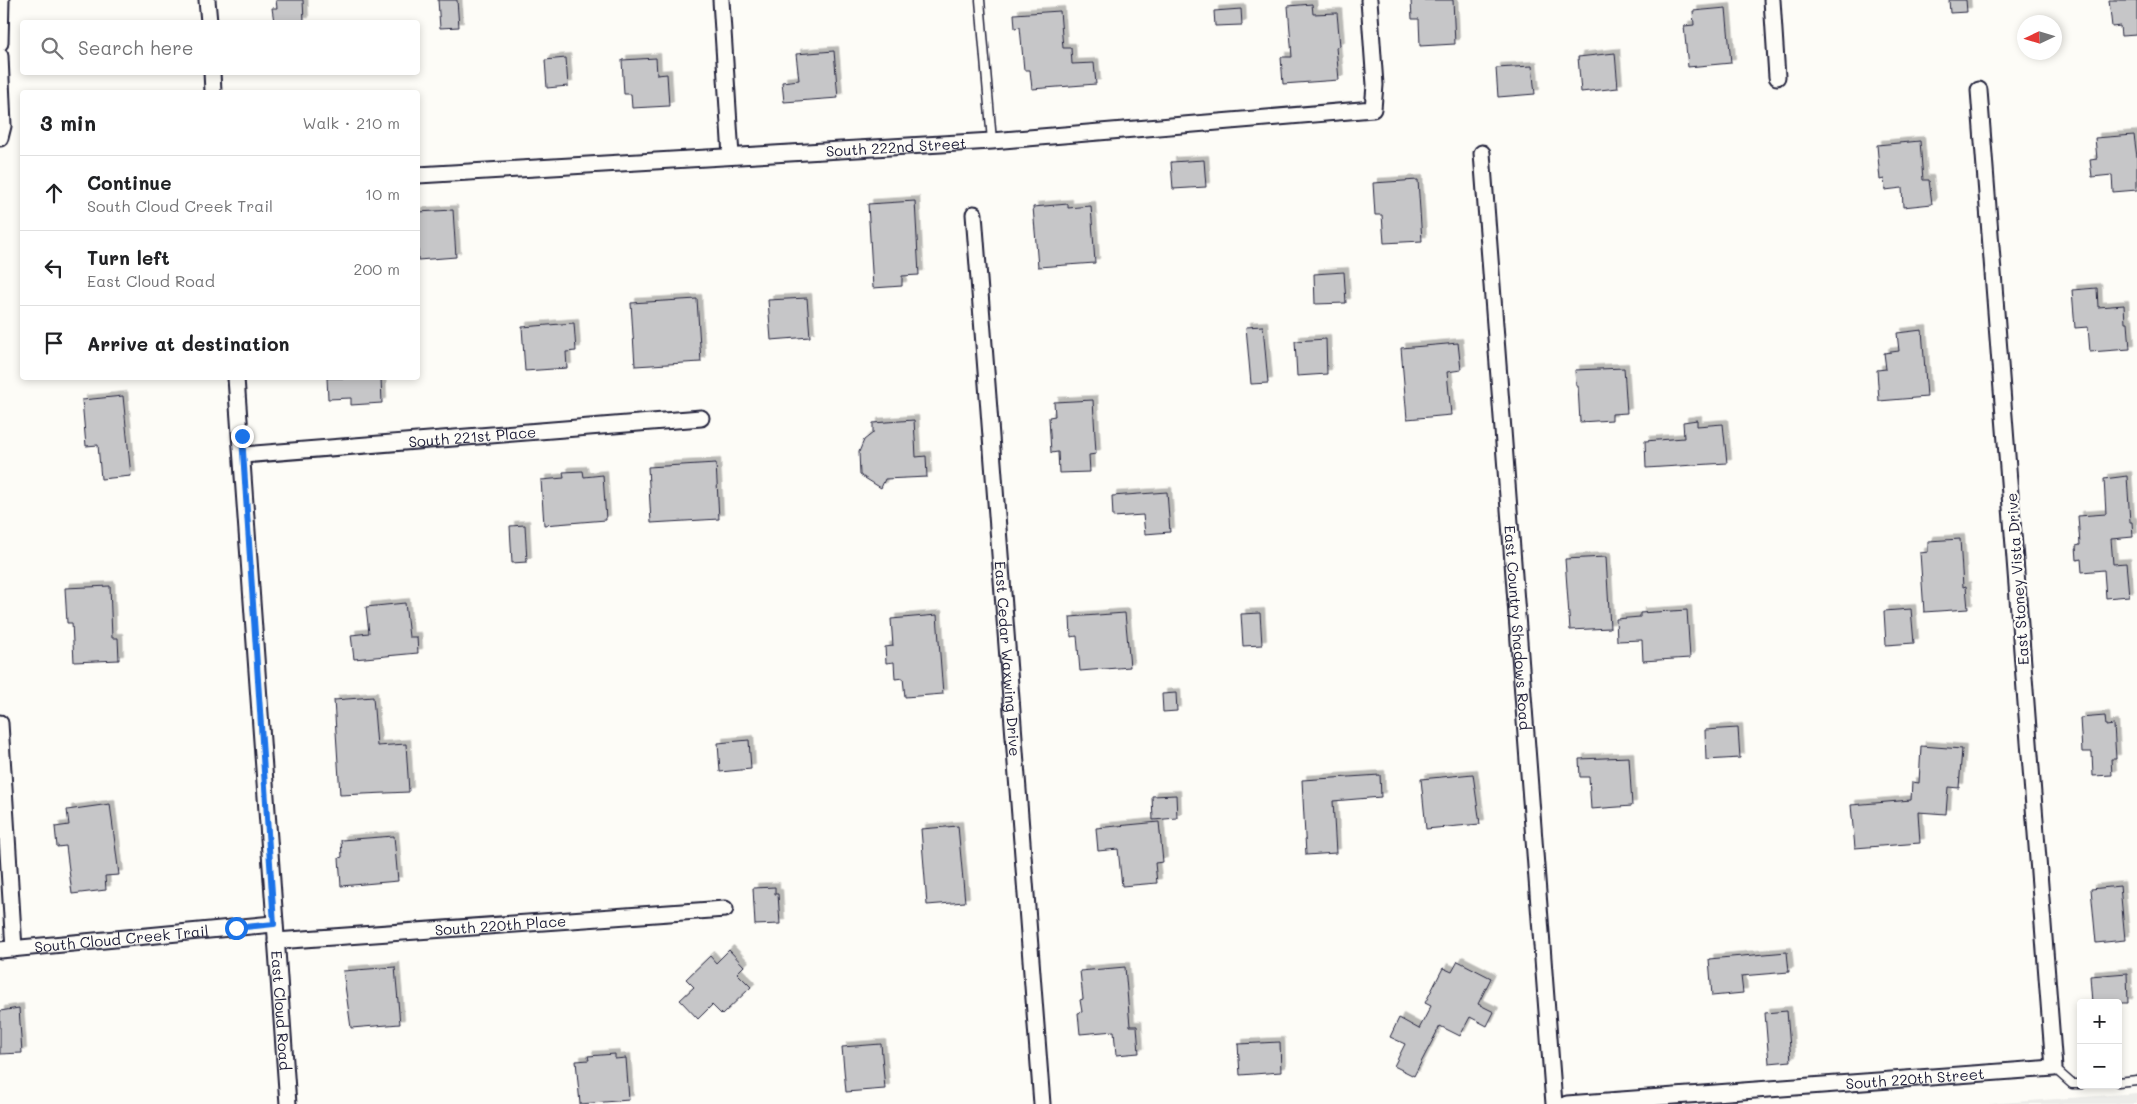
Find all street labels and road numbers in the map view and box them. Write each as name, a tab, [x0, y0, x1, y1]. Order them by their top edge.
street label: South 222nd Street	[825, 133, 967, 161]
street label: South 221st Place	[408, 421, 537, 452]
street label: East Stoney Vista Drive	[2001, 492, 2033, 666]
street label: East Country Shadows Road	[1500, 524, 1536, 731]
street label: East Cedar Waxwing Drive	[991, 560, 1025, 757]
street label: South 220th Place	[434, 910, 567, 940]
street label: South Cloud Creek Trail	[34, 920, 209, 957]
street label: East Cloud Road	[267, 950, 296, 1071]
street label: South 220th Street	[1845, 1063, 1985, 1093]

